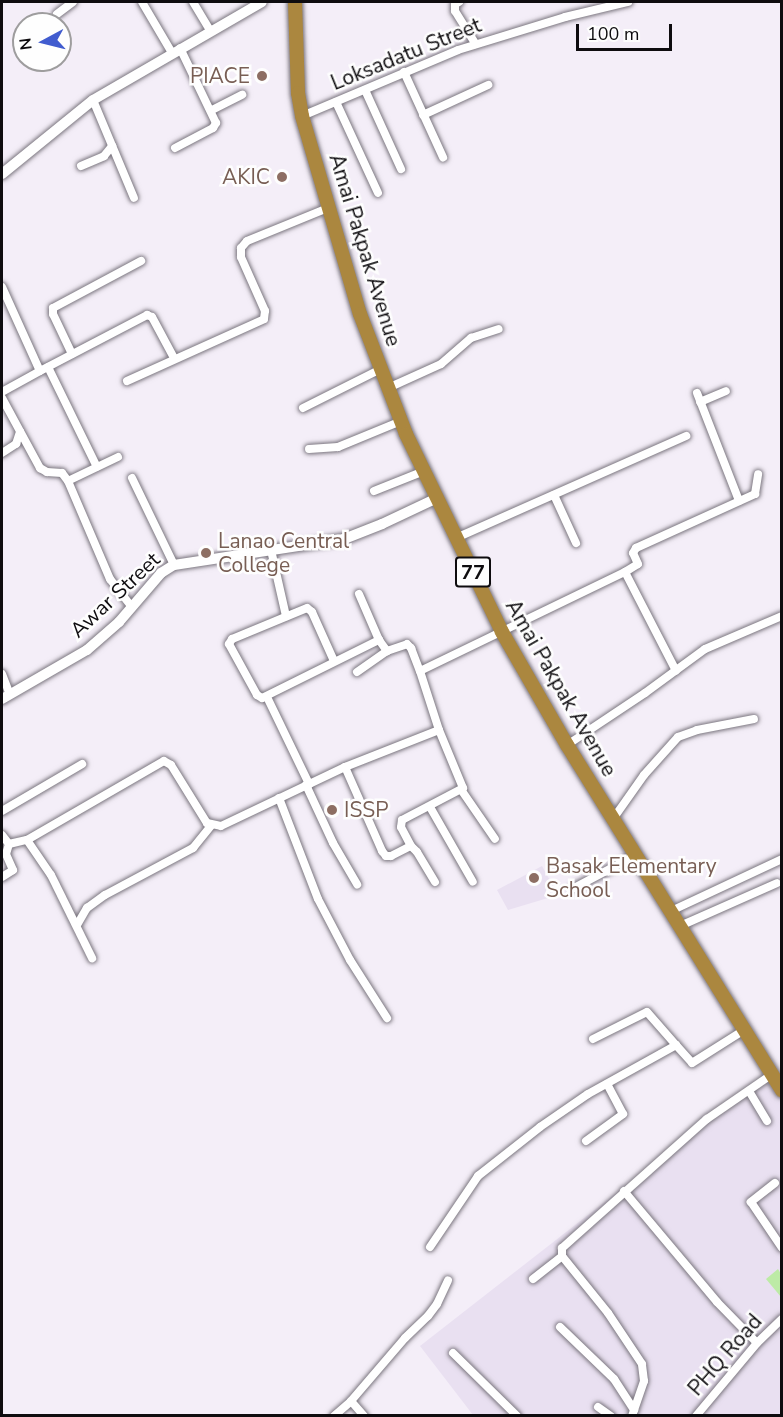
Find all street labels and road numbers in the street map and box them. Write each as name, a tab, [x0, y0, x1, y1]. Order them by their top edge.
street label: Loksadatu Street	[327, 12, 485, 96]
street label: Amai Pakpak Avenue	[324, 151, 406, 349]
street label: Awar Street	[65, 547, 165, 643]
road number: 77	[455, 555, 491, 589]
street label: Amai Pakpak Avenue	[500, 595, 622, 781]
street label: PHQ Road	[683, 1309, 767, 1401]

